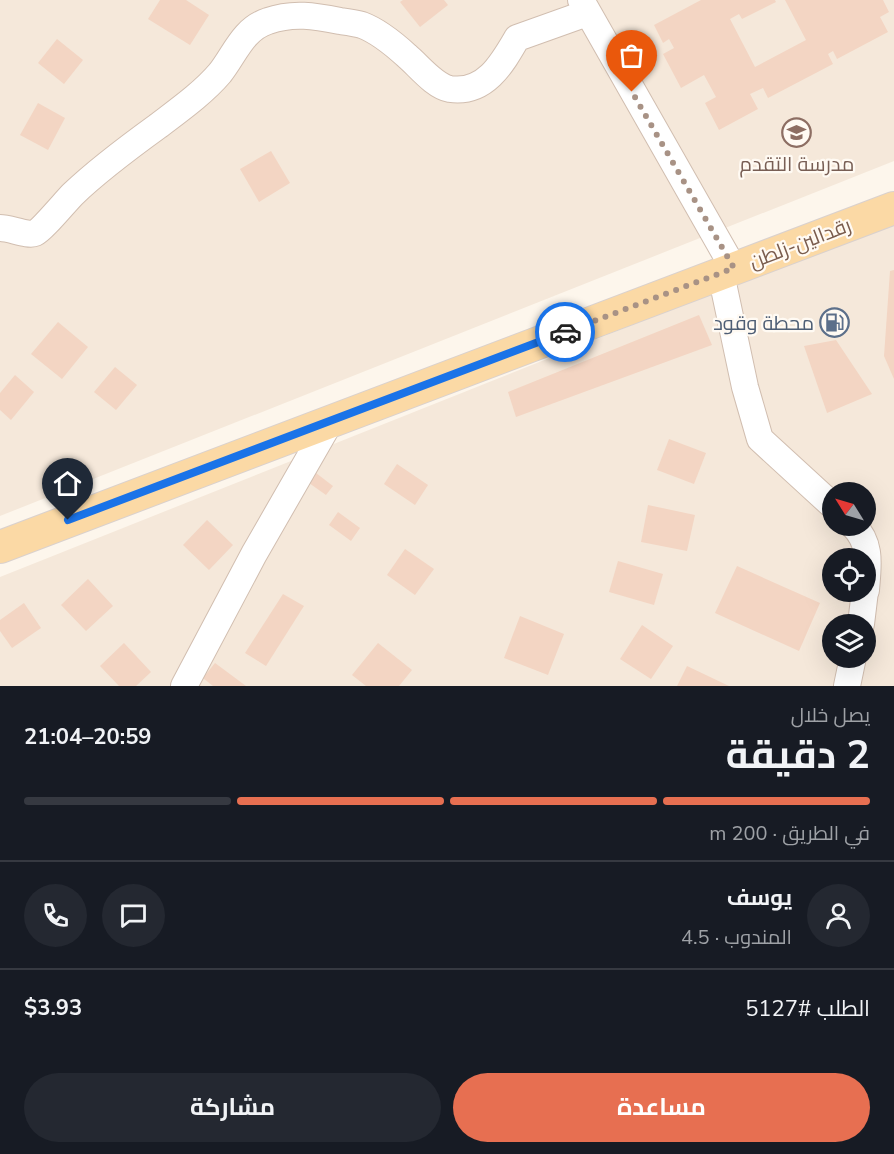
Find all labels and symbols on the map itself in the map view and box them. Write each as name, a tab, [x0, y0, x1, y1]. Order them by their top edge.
pin	[606, 30, 657, 92]
school or university icon: مدرسة التقدم	[781, 117, 813, 149]
place label: مدرسة التقدم	[740, 151, 854, 178]
street label: رقدالين-زلطن	[745, 212, 855, 275]
courier	[535, 302, 595, 362]
fuel station icon: محطة وقود	[819, 307, 851, 339]
place label: محطة وقود	[713, 310, 814, 337]
pin	[42, 458, 93, 520]
north arrow	[822, 482, 876, 536]

